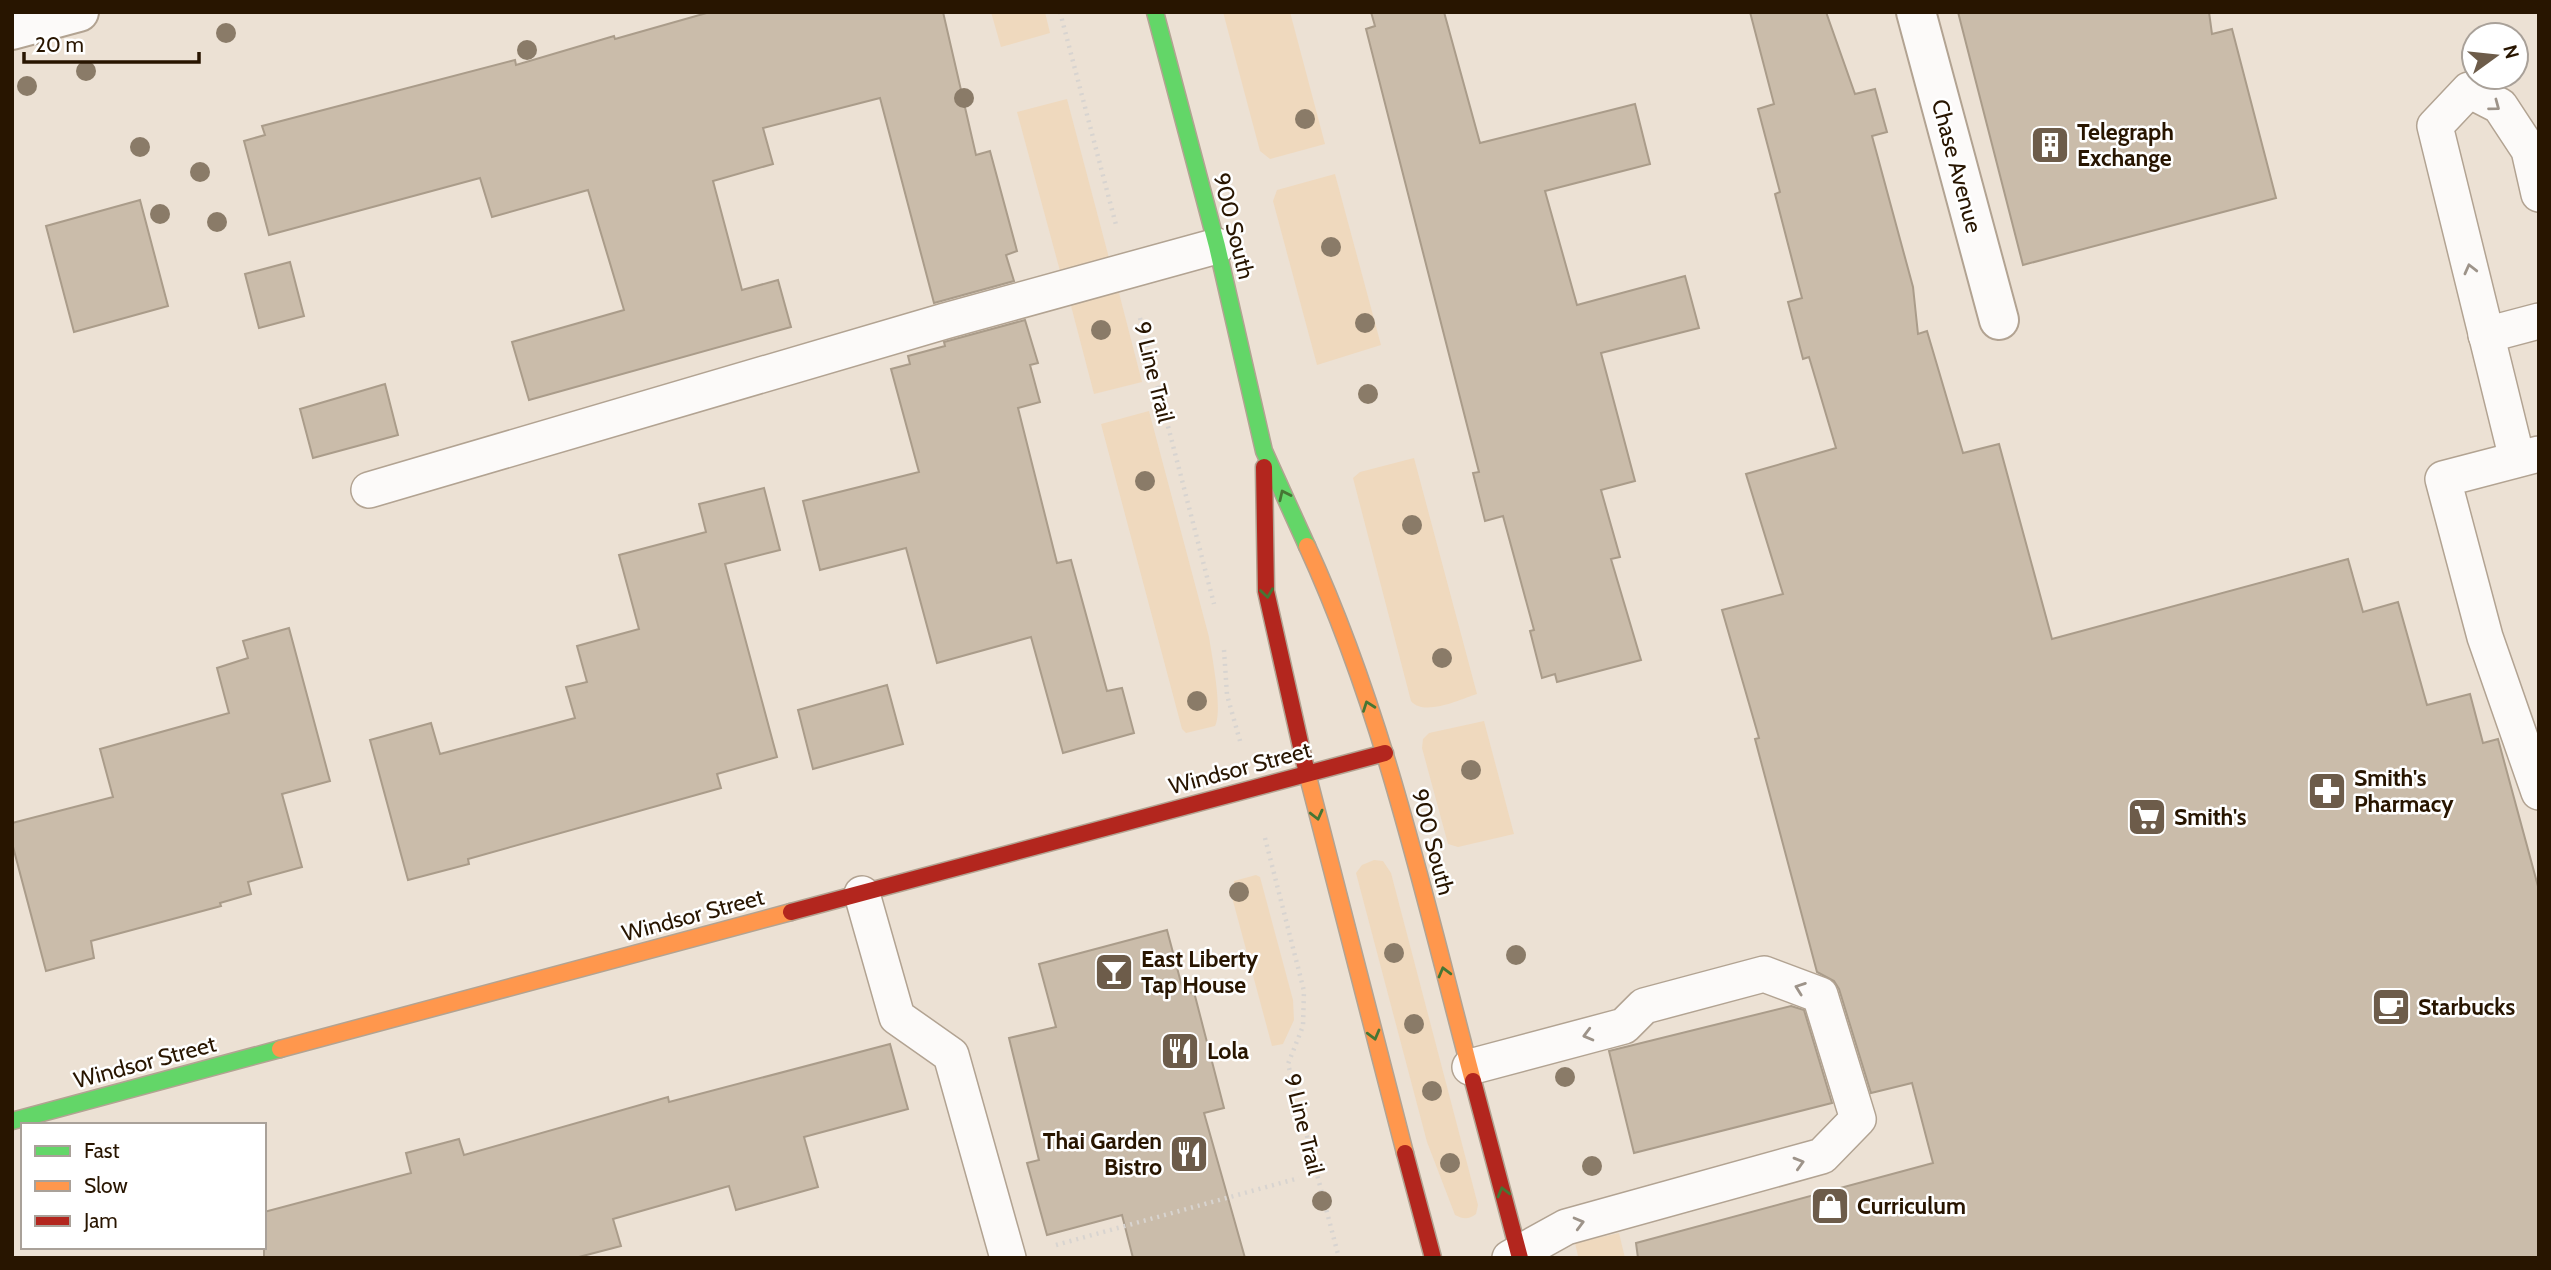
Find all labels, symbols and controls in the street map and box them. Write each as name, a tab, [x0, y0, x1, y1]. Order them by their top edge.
scale bar	[24, 21, 200, 65]
north arrow	[2460, 21, 2530, 91]
text: 20 m	[35, 32, 84, 57]
text: N	[2498, 42, 2524, 61]
street label: Chase Avenue	[1926, 96, 1988, 236]
one-way arrow	[2488, 98, 2500, 110]
place label: Telegraph Exchange	[2077, 118, 2174, 172]
building icon: Telegraph Exchange	[2029, 124, 2071, 166]
street label: 900 South	[1207, 170, 1261, 282]
one-way arrow	[2464, 263, 2478, 275]
street label: 9 Line Trail	[1128, 319, 1180, 426]
one-way arrow	[1278, 490, 1292, 502]
one-way arrow	[1260, 587, 1275, 599]
one-way arrow	[1362, 701, 1376, 713]
street label: Windsor Street	[1166, 736, 1314, 800]
place label: Smith's Pharmacy	[2354, 764, 2454, 818]
pharmacy icon: Smith's Pharmacy	[2306, 770, 2348, 812]
street label: 900 South	[1405, 786, 1461, 898]
supermarket icon: Smith's	[2126, 796, 2168, 838]
place label: Smith's	[2174, 803, 2247, 831]
one-way arrow	[1309, 809, 1323, 821]
street label: Windsor Street	[619, 883, 767, 947]
place label: East Liberty Tap House	[1141, 945, 1259, 999]
bar icon: East Liberty Tap House	[1093, 951, 1135, 993]
one-way arrow	[1438, 966, 1453, 978]
one-way arrow	[1794, 982, 1806, 996]
cafe icon: Starbucks	[2370, 986, 2412, 1028]
place label: Starbucks	[2418, 993, 2515, 1021]
one-way arrow	[1582, 1027, 1594, 1041]
one-way arrow	[1366, 1029, 1380, 1041]
street label: Windsor Street	[71, 1030, 219, 1094]
restaurant icon: Lola	[1159, 1030, 1201, 1072]
place label: Lola	[1207, 1037, 1250, 1065]
street label: 9 Line Trail	[1278, 1071, 1330, 1178]
legend	[21, 1123, 266, 1249]
place label: Thai Garden Bistro	[1043, 1127, 1162, 1181]
restaurant icon: Thai Garden Bistro	[1168, 1133, 1210, 1175]
text: Fast	[84, 1138, 120, 1163]
one-way arrow	[1792, 1156, 1804, 1171]
text: Slow	[84, 1173, 128, 1198]
shop icon: Curriculum	[1809, 1185, 1851, 1227]
one-way arrow	[1496, 1186, 1511, 1198]
place label: Curriculum	[1857, 1192, 1966, 1220]
text: Jam	[83, 1208, 118, 1233]
one-way arrow	[1573, 1217, 1585, 1231]

